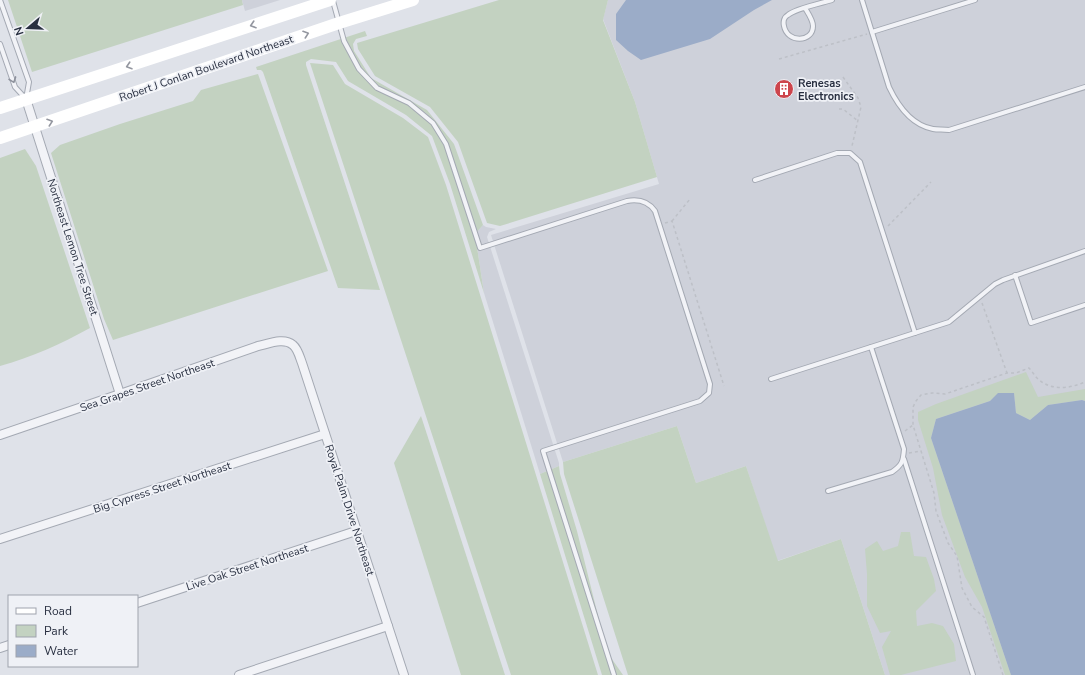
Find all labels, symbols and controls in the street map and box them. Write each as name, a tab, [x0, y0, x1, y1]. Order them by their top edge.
north arrow	[8, 8, 48, 48]
one-way arrow	[249, 20, 256, 29]
text: N	[11, 25, 27, 37]
one-way arrow	[302, 31, 309, 39]
street label: Robert J Conlan Boulevard Northeast	[117, 32, 295, 105]
one-way arrow	[126, 61, 133, 69]
place label: Renesas Electronics	[798, 76, 854, 104]
one-way arrow	[8, 77, 16, 84]
building icon: Renesas Electronics	[773, 78, 795, 100]
one-way arrow	[47, 118, 54, 126]
street label: Northeast Lemon Tree Street	[43, 177, 102, 317]
street label: Sea Grapes Street Northeast	[78, 355, 217, 416]
street label: Royal Palm Drive Northeast	[321, 443, 378, 578]
street label: Big Cypress Street Northeast	[91, 458, 233, 517]
street label: Live Oak Street Northeast	[184, 541, 310, 594]
legend	[8, 595, 138, 667]
text: Road	[44, 603, 72, 619]
text: Park	[44, 623, 69, 639]
text: Water	[44, 643, 78, 659]

